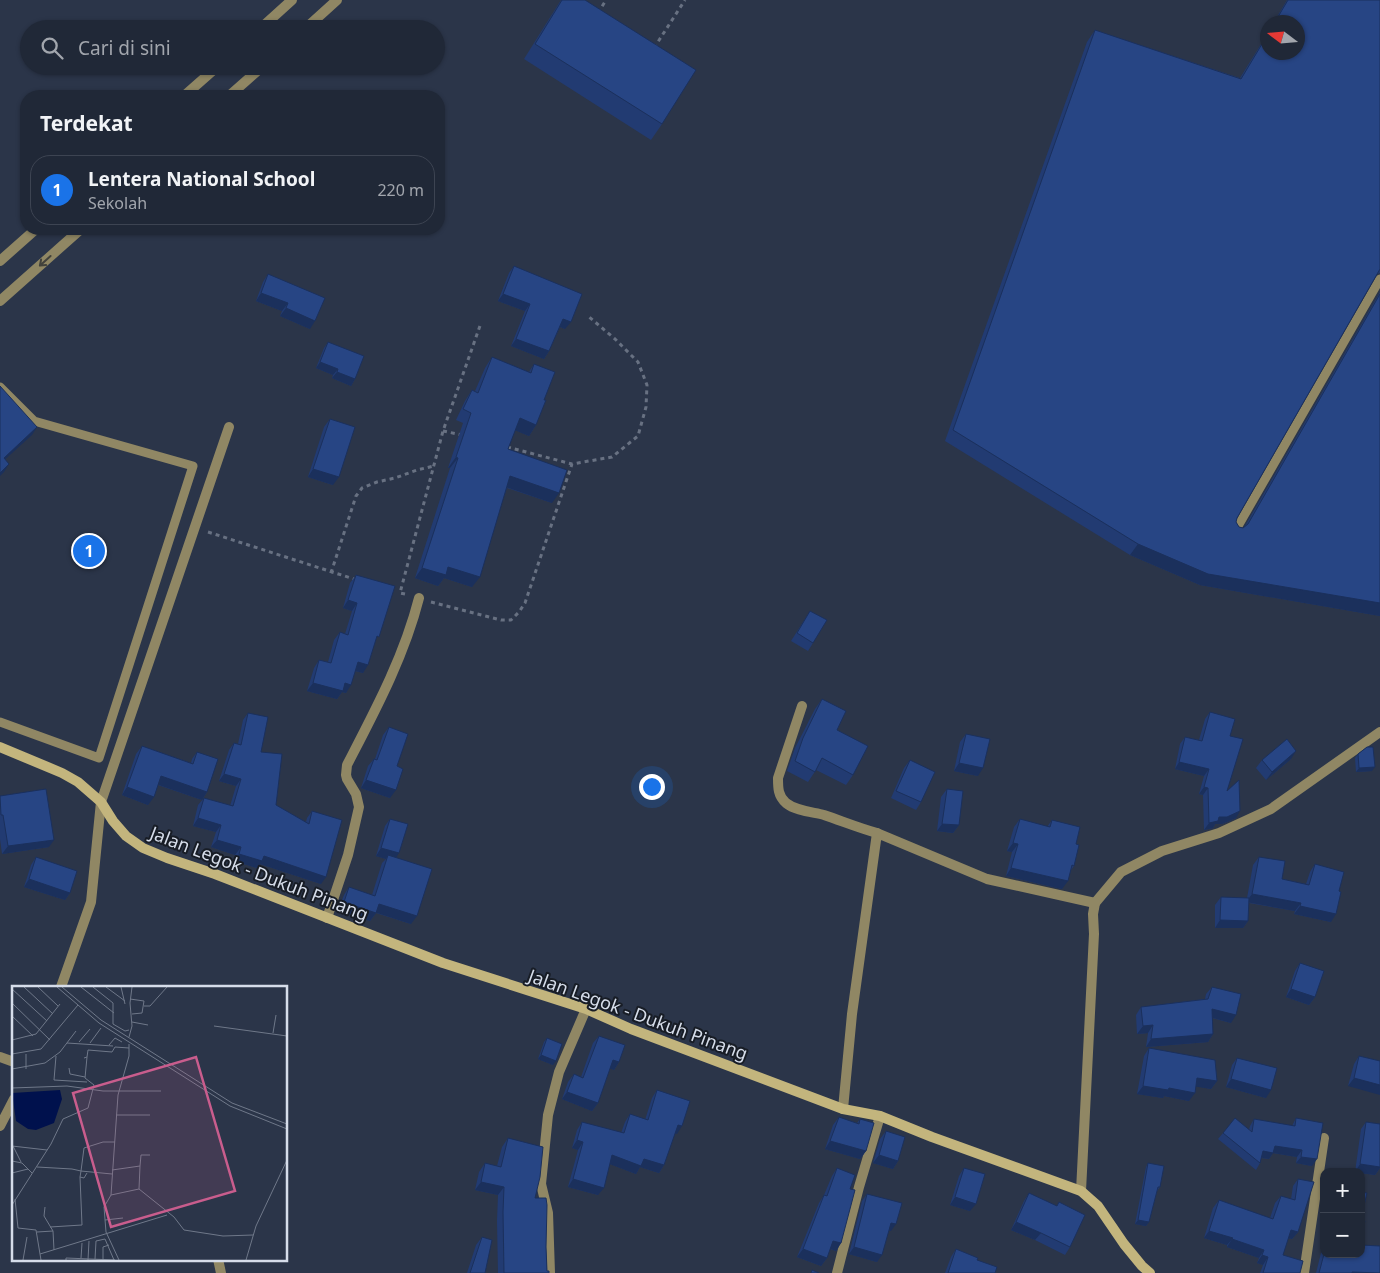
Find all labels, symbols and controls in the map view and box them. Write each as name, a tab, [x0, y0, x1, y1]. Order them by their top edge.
north arrow	[1260, 15, 1305, 60]
search box	[20, 20, 445, 75]
icon: search	[38, 34, 66, 62]
text: Cari di sini	[78, 35, 171, 61]
text: Terdekat	[40, 109, 133, 137]
text: Lentera National School	[88, 166, 315, 192]
text: 1	[52, 179, 62, 201]
text: 220 m	[377, 179, 424, 201]
text: Sekolah	[88, 192, 147, 214]
one-way arrow	[38, 255, 51, 267]
pin: 1	[73, 532, 105, 570]
your location	[639, 774, 665, 800]
street label: Jalan Legok - Dukuh Pinang	[145, 820, 372, 926]
street label: Jalan Legok - Dukuh Pinang	[524, 962, 751, 1065]
inset map	[12, 986, 288, 1260]
map controls	[1320, 1168, 1365, 1258]
button: +	[1320, 1168, 1365, 1213]
button: −	[1320, 1213, 1365, 1258]

